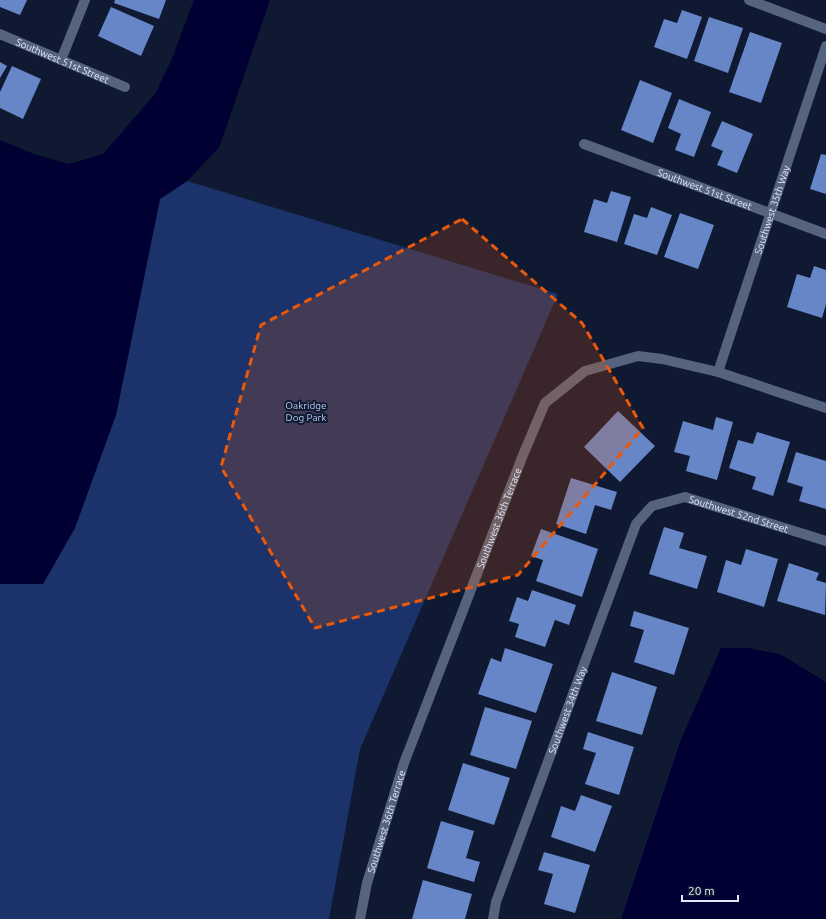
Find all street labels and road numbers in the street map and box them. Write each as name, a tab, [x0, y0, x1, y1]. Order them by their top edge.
street label: Southwest 51st Street	[14, 36, 111, 85]
street label: Southwest 35th Way	[752, 164, 792, 255]
street label: Southwest 51st Street	[656, 166, 754, 212]
street label: Southwest 36th Terrace	[474, 466, 523, 570]
street label: Southwest 52nd Street	[688, 493, 790, 534]
street label: Southwest 34th Way	[546, 665, 588, 755]
street label: Southwest 36th Terrace	[365, 769, 407, 874]

